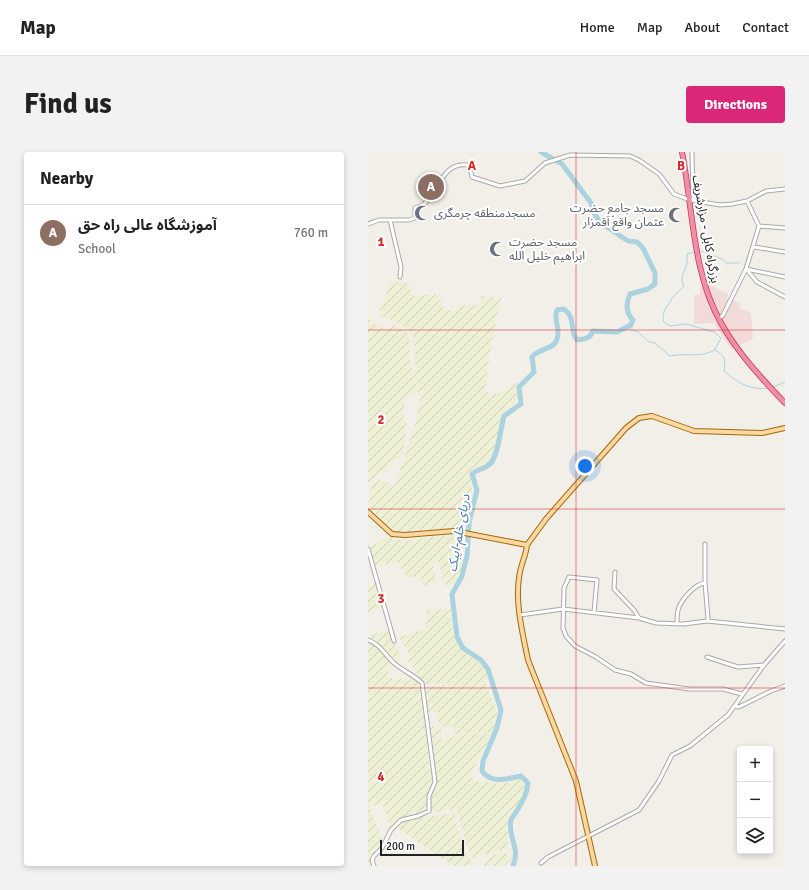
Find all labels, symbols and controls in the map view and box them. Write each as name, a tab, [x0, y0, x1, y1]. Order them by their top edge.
text: Map	[20, 16, 56, 40]
text: Home	[580, 19, 615, 36]
text: Map	[637, 19, 662, 36]
text: About	[684, 19, 720, 36]
text: Contact	[742, 19, 789, 36]
button: Directions	[686, 86, 785, 123]
text: Find us	[24, 87, 112, 121]
text: A	[468, 158, 477, 174]
text: B	[677, 158, 685, 174]
text: Nearby	[40, 168, 93, 189]
pin: A	[418, 172, 444, 202]
street label: بزرگراه کابل - مزارشریف	[689, 174, 722, 284]
place label: مسجد جامع حضرت عثمان واقع آقمزار	[570, 201, 664, 231]
mosque icon: مسجدمنطقه چرمگری	[413, 204, 431, 222]
place label: مسجدمنطقه چرمگری	[434, 206, 536, 221]
mosque icon: مسجد جامع حضرت عثمان واقع آقمزار	[667, 206, 685, 224]
text: آموزشگاه عالی راه حق	[78, 216, 217, 234]
text: A	[49, 225, 57, 241]
text: 760 m	[294, 225, 328, 241]
text: 1	[377, 234, 385, 250]
place label: مسجد حضرت ابراهیم خلیل الله	[509, 235, 585, 265]
mosque icon: مسجد حضرت ابراهیم خلیل الله	[488, 240, 506, 258]
text: School	[78, 241, 116, 257]
text: 2	[377, 412, 385, 428]
your location	[575, 456, 595, 476]
water label: دریای خلم-ایبک	[444, 492, 476, 574]
text: 3	[377, 591, 385, 607]
map controls	[737, 746, 773, 854]
button: +	[737, 746, 773, 782]
text: 4	[377, 769, 385, 785]
button: −	[737, 782, 773, 818]
button: layers	[737, 818, 773, 854]
scale bar	[380, 838, 464, 857]
text: 200 m	[386, 840, 415, 853]

